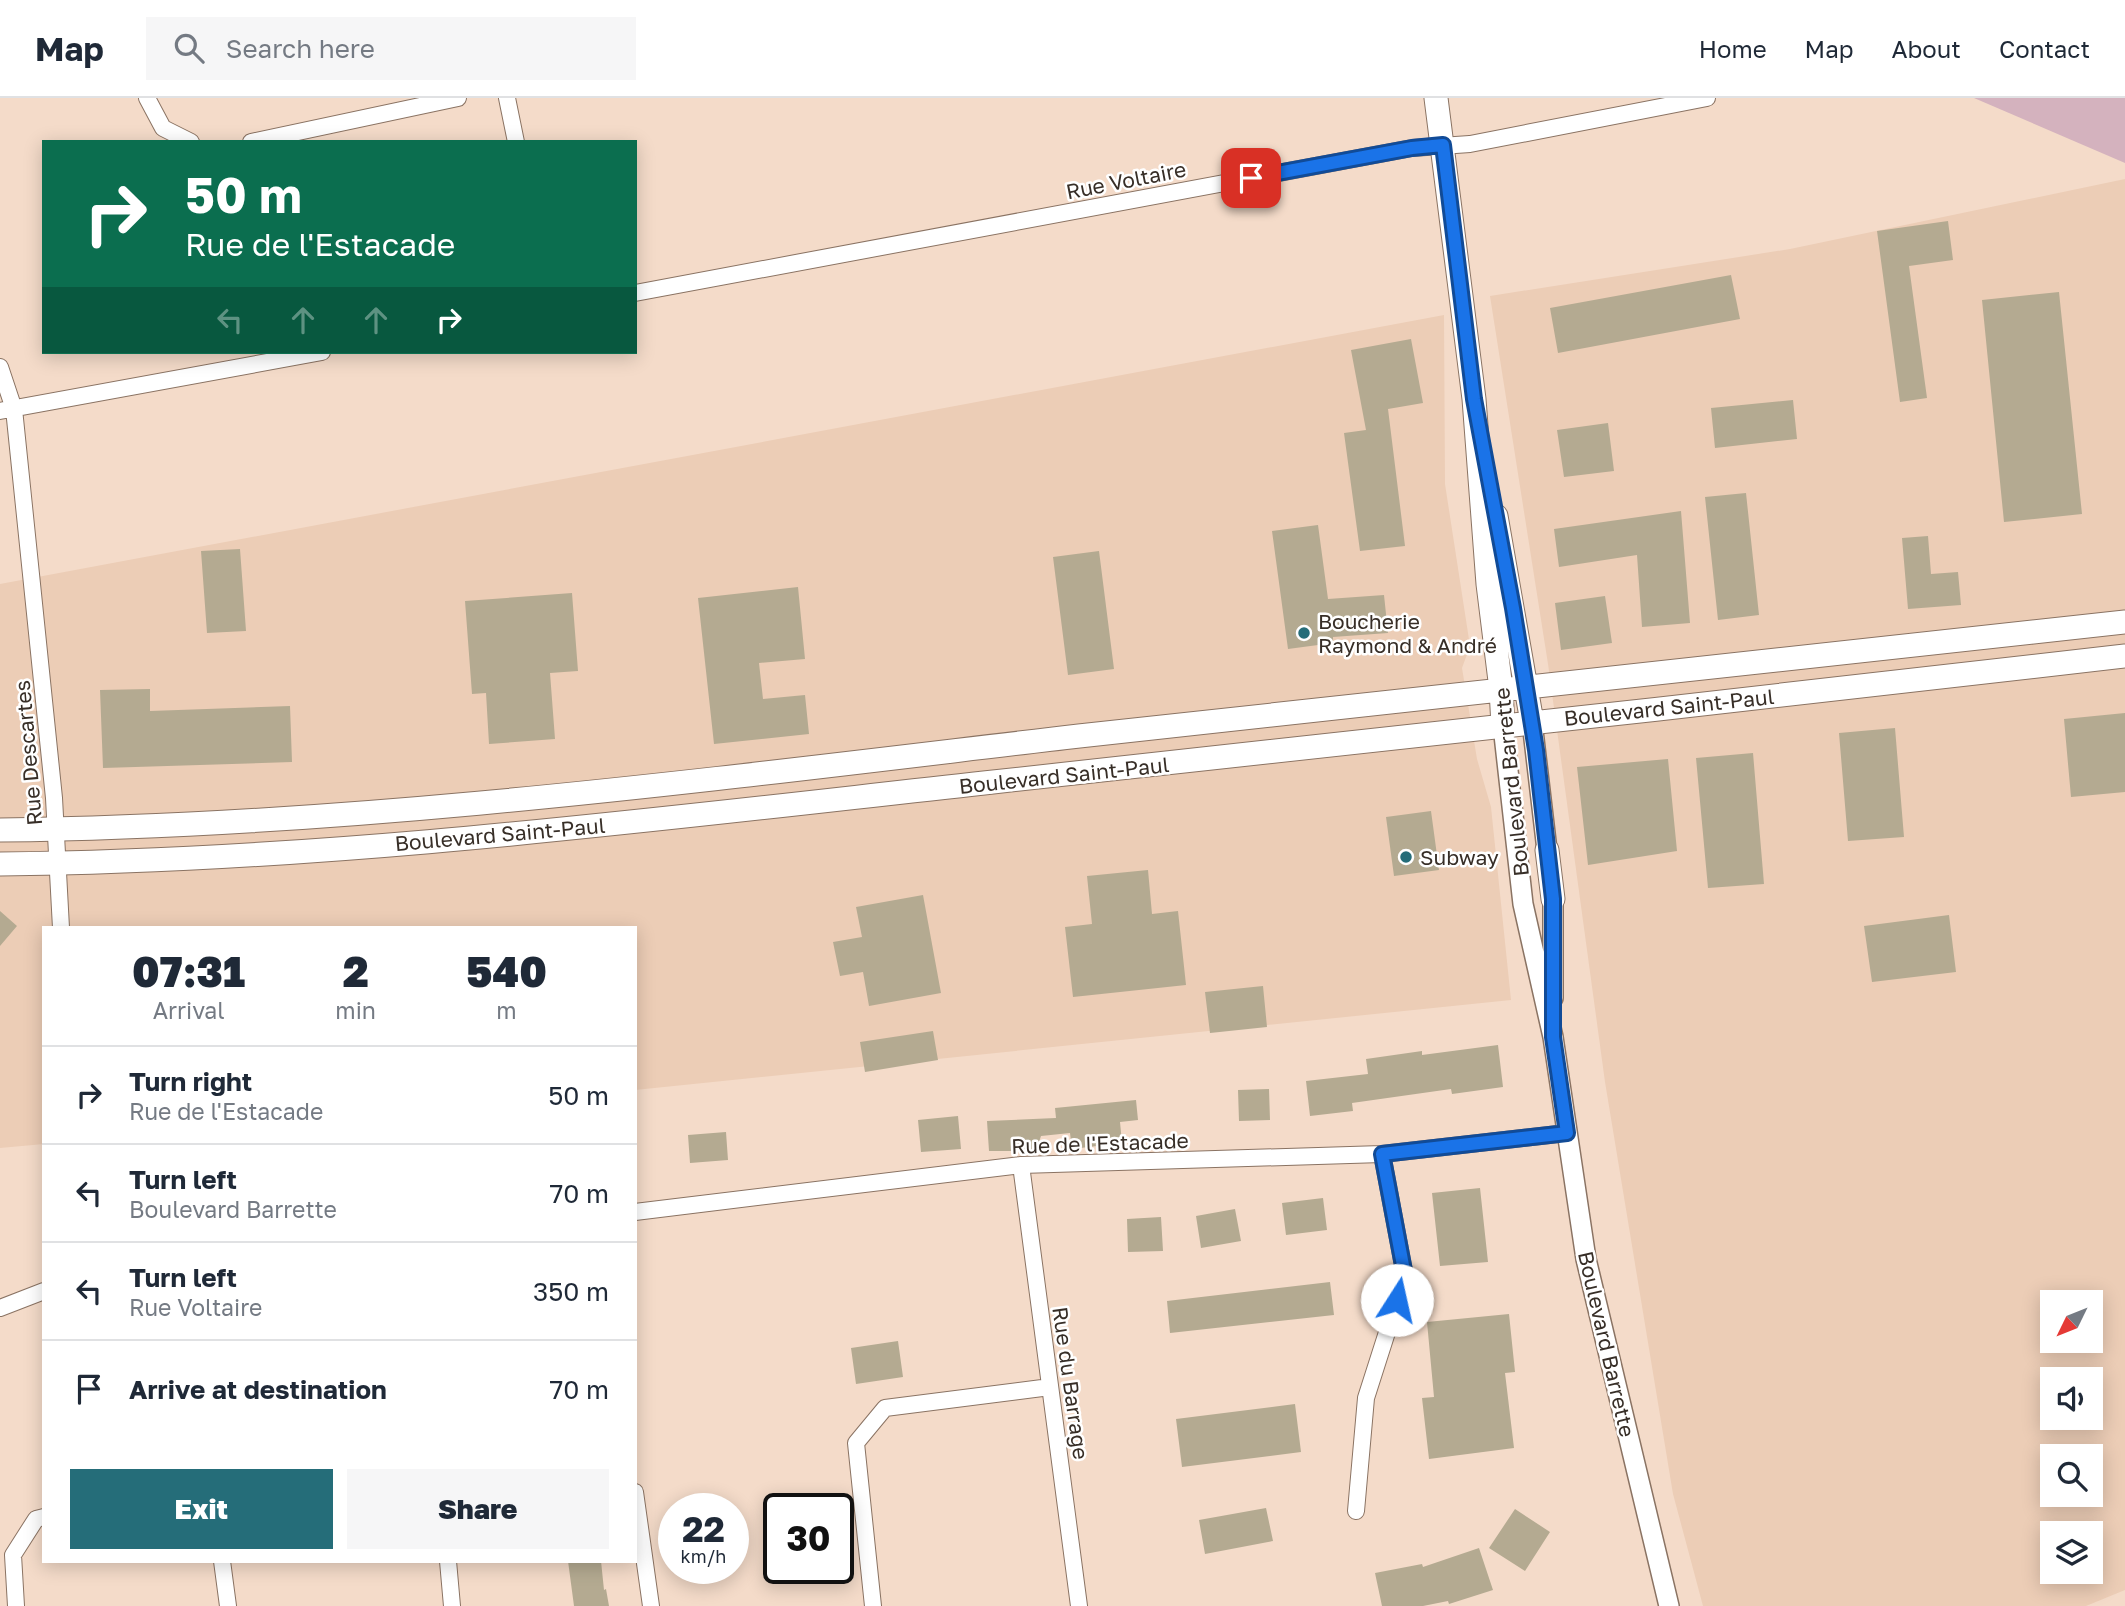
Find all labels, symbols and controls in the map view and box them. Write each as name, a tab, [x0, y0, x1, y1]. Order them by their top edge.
search box	[146, 17, 636, 80]
text: Map	[35, 29, 104, 68]
icon: search	[170, 29, 208, 67]
text: Search here	[226, 33, 375, 64]
text: Home	[1699, 34, 1767, 63]
text: Map	[1805, 34, 1854, 63]
text: About	[1892, 34, 1961, 63]
text: Contact	[1999, 34, 2090, 63]
pin	[1221, 148, 1281, 208]
street label: Rue Voltaire	[1064, 156, 1188, 204]
icon: arrive	[1232, 159, 1270, 197]
text: 50 m	[185, 165, 302, 224]
icon: right	[70, 168, 161, 259]
text: Rue de l'Estacade	[185, 225, 455, 263]
icon: left	[211, 301, 249, 339]
icon: ahead	[284, 301, 322, 339]
icon: ahead	[357, 301, 395, 339]
icon: right	[430, 301, 468, 339]
place label: Boucherie Raymond & André	[1318, 608, 1497, 658]
marker: Boucherie Raymond & André	[1296, 625, 1312, 641]
street label: Rue Descartes	[9, 679, 47, 827]
street label: Boulevard Saint-Paul	[1563, 683, 1775, 731]
street label: Boulevard Barrette	[1488, 686, 1534, 878]
street label: Boulevard Saint-Paul	[958, 751, 1170, 799]
street label: Boulevard Saint-Paul	[394, 812, 606, 856]
place label: Subway	[1420, 844, 1499, 870]
marker: Subway	[1398, 849, 1414, 865]
text: 07:31	[132, 946, 245, 996]
text: 2	[343, 946, 369, 996]
text: 540	[466, 946, 547, 996]
text: Arrival	[153, 996, 225, 1024]
text: min	[335, 996, 376, 1024]
text: m	[496, 996, 517, 1024]
text: Turn right	[129, 1066, 252, 1097]
icon: right	[70, 1076, 108, 1114]
text: 50 m	[548, 1080, 609, 1111]
text: Rue de l'Estacade	[129, 1097, 323, 1125]
street label: Rue de l'Estacade	[1011, 1127, 1189, 1159]
text: Turn left	[129, 1164, 237, 1195]
icon: left	[70, 1174, 108, 1212]
text: 70 m	[550, 1178, 609, 1209]
text: Boulevard Barrette	[129, 1195, 337, 1223]
street label: Boulevard Barrette	[1573, 1249, 1641, 1439]
text: Turn left	[129, 1262, 237, 1293]
position arrow	[1360, 1263, 1434, 1337]
icon: left	[70, 1272, 108, 1310]
text: 350 m	[533, 1276, 609, 1307]
north arrow	[2040, 1290, 2104, 1353]
map controls	[2040, 1290, 2103, 1584]
text: Rue Voltaire	[129, 1293, 262, 1321]
street label: Rue du Barrage	[1047, 1305, 1095, 1461]
button: sound	[2040, 1367, 2103, 1430]
icon: arrive	[70, 1370, 108, 1408]
text: Arrive at destination	[129, 1374, 387, 1405]
text: 70 m	[550, 1374, 609, 1405]
button: search	[2040, 1444, 2103, 1507]
button: Exit	[70, 1469, 333, 1549]
button: Share	[347, 1469, 609, 1549]
speed limit sign: 30	[763, 1493, 854, 1584]
text: 22	[682, 1508, 725, 1550]
button: layers	[2040, 1521, 2103, 1584]
text: km/h	[681, 1545, 726, 1567]

